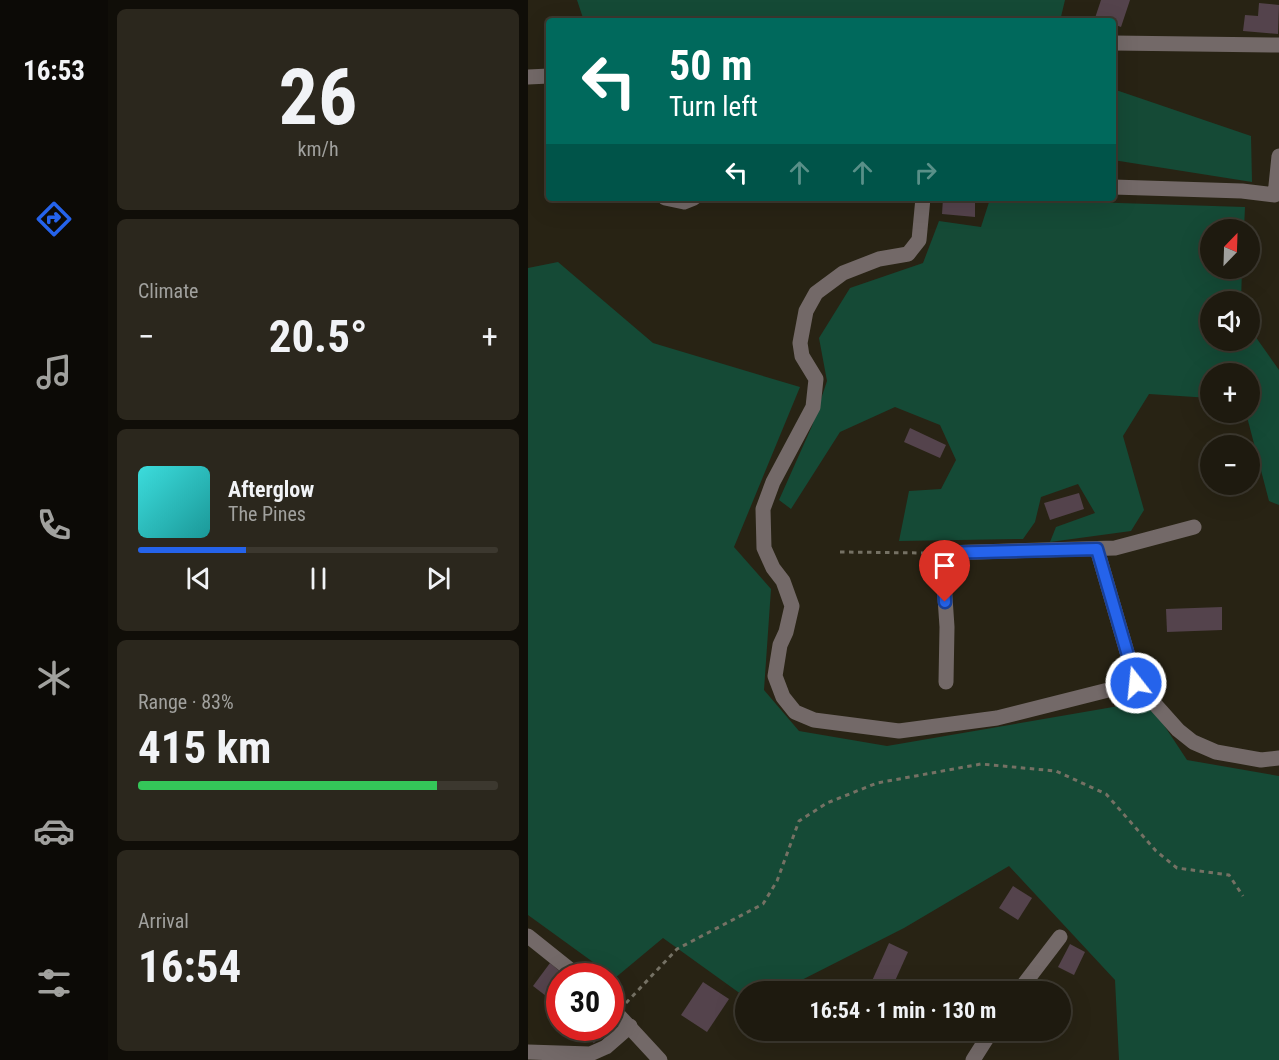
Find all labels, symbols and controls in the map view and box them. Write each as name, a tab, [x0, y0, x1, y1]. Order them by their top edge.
text: 50 m	[669, 41, 752, 90]
icon: left	[570, 42, 648, 120]
text: 26	[279, 52, 357, 143]
text: 16:53	[23, 55, 85, 87]
text: Turn left	[669, 91, 758, 123]
text: km/h	[297, 137, 339, 161]
icon: left	[720, 156, 753, 189]
icon: ahead	[783, 156, 816, 189]
icon: ahead	[846, 156, 879, 189]
icon: right	[909, 156, 942, 189]
icon: directions	[33, 198, 75, 240]
north arrow	[1200, 219, 1260, 279]
map controls	[1200, 219, 1260, 495]
text: Climate	[138, 279, 198, 303]
button: sound	[1200, 291, 1260, 351]
text: 20.5°	[269, 310, 367, 363]
text: −	[138, 317, 155, 356]
text: +	[482, 317, 498, 356]
icon: music	[33, 351, 75, 393]
button: +	[1200, 363, 1260, 423]
button: −	[1200, 435, 1260, 495]
text: Afterglow	[228, 477, 314, 502]
text: The Pines	[228, 502, 306, 526]
icon: phone	[33, 504, 75, 546]
pin	[919, 540, 970, 602]
icon: arrive	[928, 549, 961, 582]
icon: previous	[182, 562, 215, 595]
icon: pause	[302, 562, 335, 595]
icon: next	[422, 562, 455, 595]
position arrow	[1104, 651, 1168, 715]
icon: climate	[33, 657, 75, 699]
text: Range · 83%	[138, 690, 234, 714]
text: 415 km	[138, 721, 271, 774]
icon: car	[33, 810, 75, 852]
text: Arrival	[138, 909, 189, 933]
text: 16:54	[138, 940, 241, 993]
icon: filters	[33, 962, 75, 1004]
speed limit sign: 30	[546, 963, 624, 1041]
text: 16:54 · 1 min · 130 m	[810, 998, 996, 1023]

